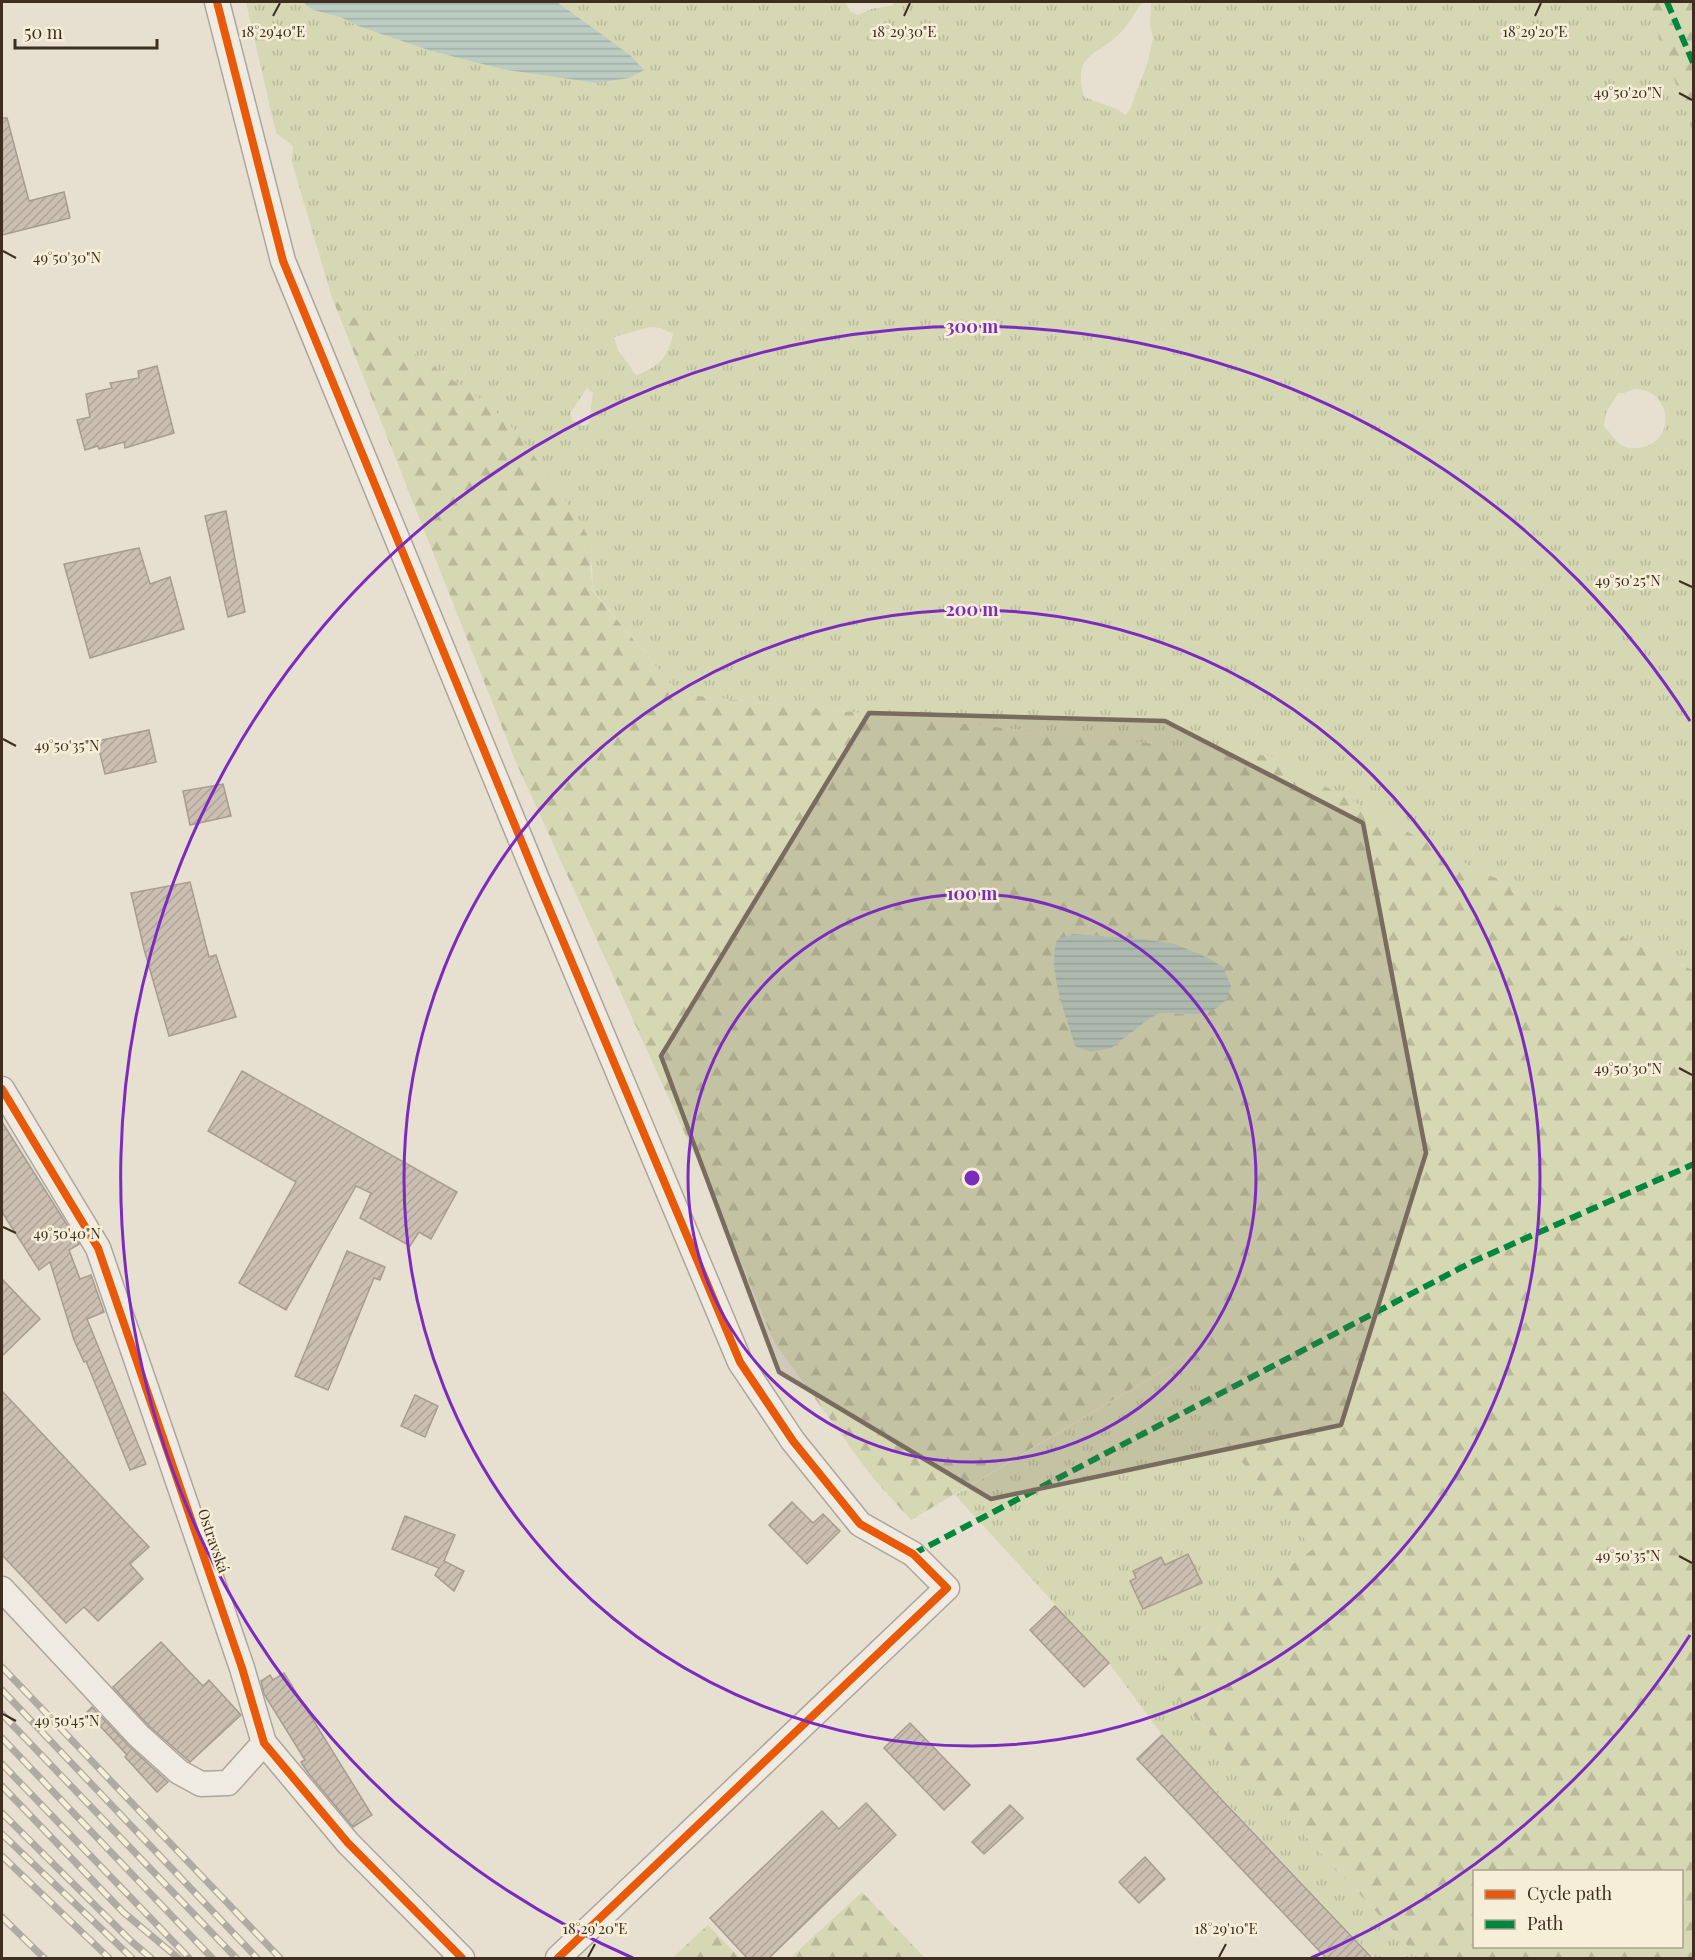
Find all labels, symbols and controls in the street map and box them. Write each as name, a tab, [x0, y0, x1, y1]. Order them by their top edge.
scale bar	[15, 12, 158, 50]
text: 50 m	[24, 20, 63, 44]
text: 18°29'40"E	[241, 21, 305, 41]
text: 18°29'30"E	[872, 21, 936, 41]
text: 18°29'20"E	[1502, 21, 1568, 41]
text: 49°50'20"N	[1594, 82, 1663, 102]
text: 49°50'30"N	[33, 247, 101, 267]
text: 300 m	[946, 314, 999, 338]
text: 49°50'25"N	[1595, 570, 1661, 590]
text: 200 m	[945, 597, 999, 621]
text: 49°50'35"N	[34, 735, 100, 755]
text: 100 m	[947, 881, 998, 905]
text: 49°50'30"N	[1594, 1058, 1662, 1078]
centre of rings	[962, 1168, 982, 1188]
text: 49°50'40"N	[33, 1223, 101, 1243]
street label: Ostravská	[194, 1506, 234, 1576]
text: 49°50'35"N	[1595, 1545, 1661, 1565]
text: 49°50'45"N	[35, 1710, 100, 1730]
legend	[1473, 1870, 1683, 1948]
text: Cycle path	[1527, 1881, 1612, 1905]
text: Path	[1527, 1911, 1564, 1935]
text: 18°29'20"E	[562, 1918, 628, 1938]
text: 18°29'10"E	[1194, 1918, 1258, 1938]

